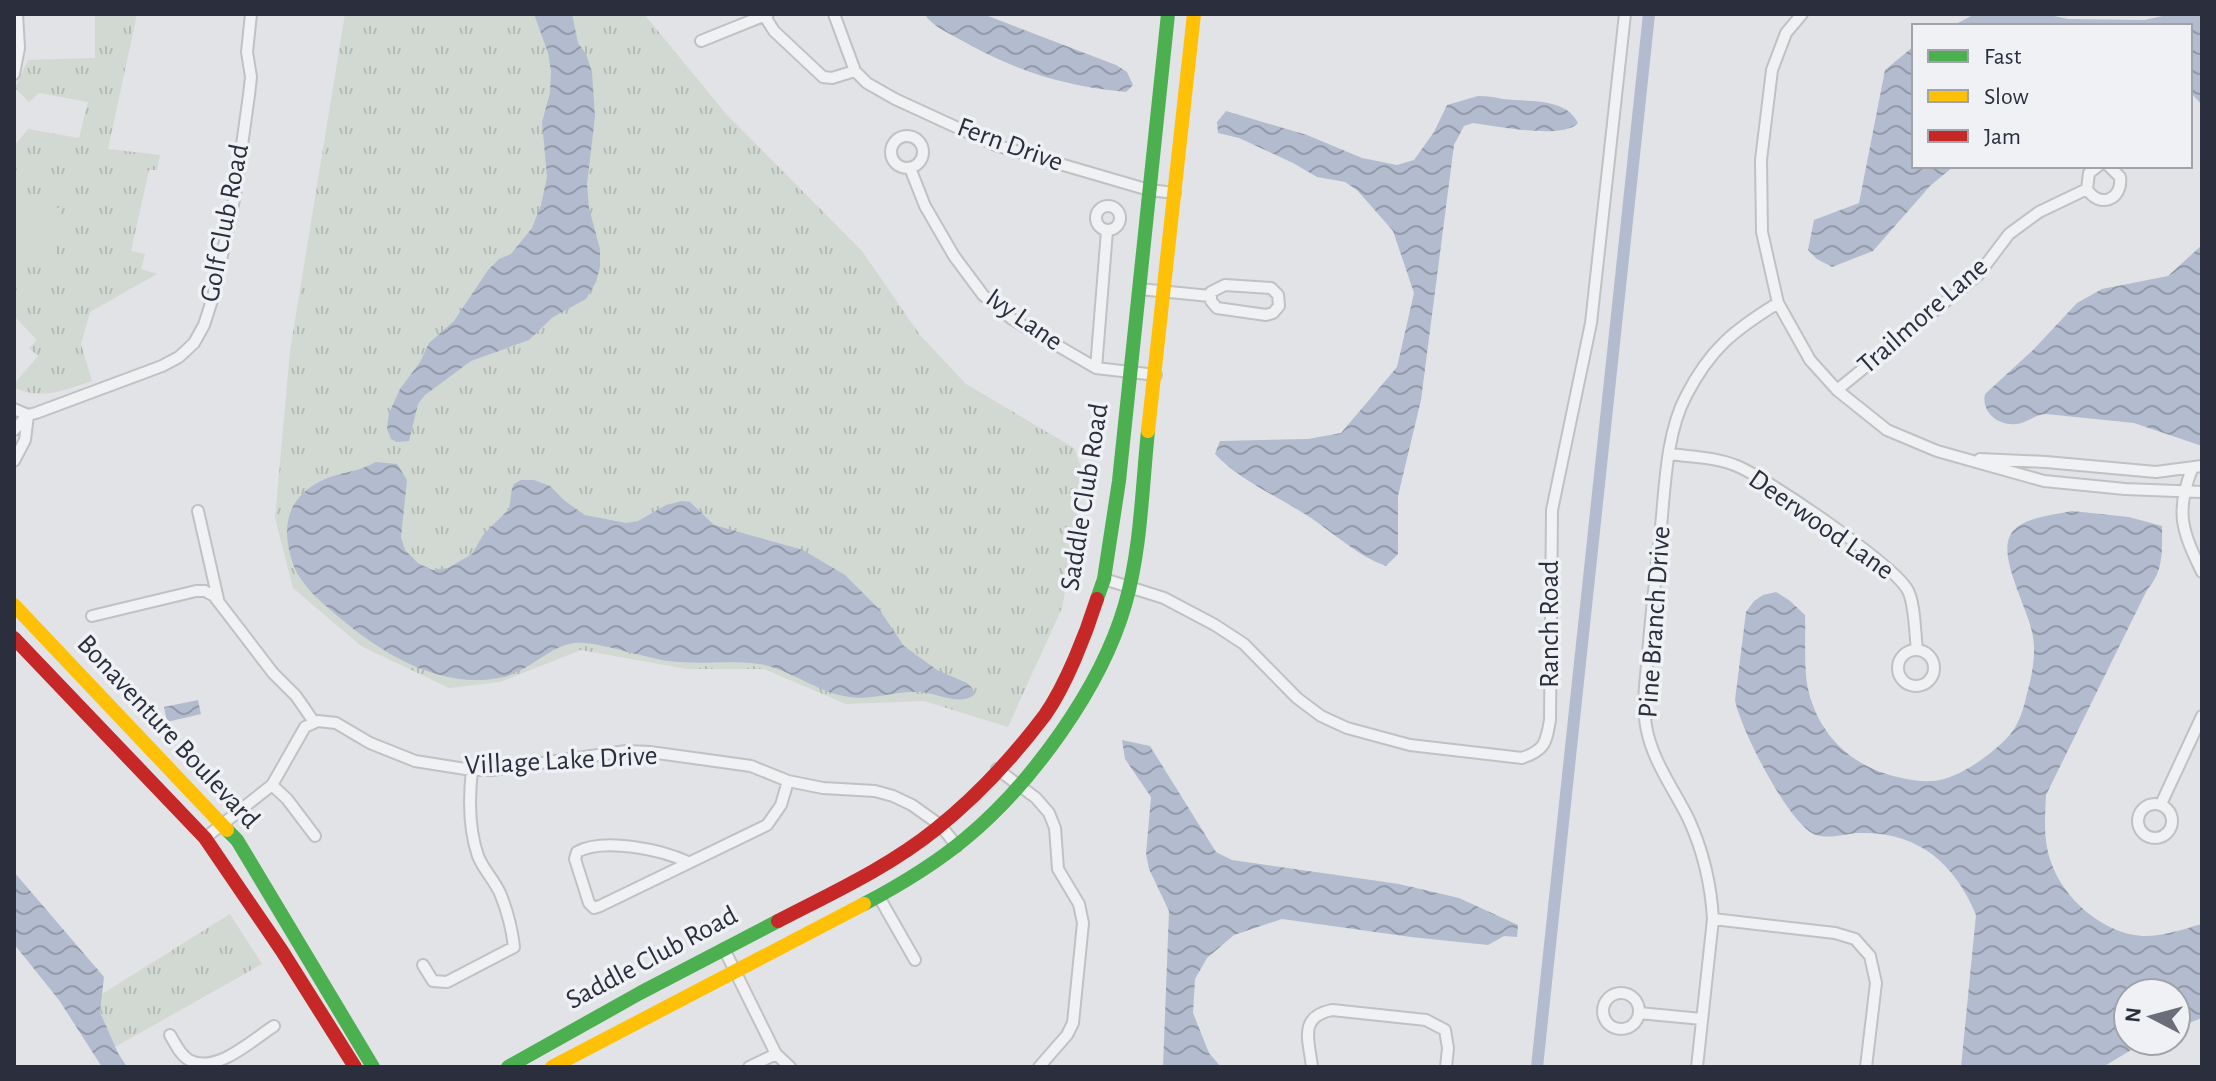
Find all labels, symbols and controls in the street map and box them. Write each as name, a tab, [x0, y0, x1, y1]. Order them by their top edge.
legend	[1912, 24, 2192, 168]
text: Fast	[1984, 45, 2022, 69]
text: Slow	[1984, 85, 2029, 109]
street label: Fern Drive	[953, 113, 1067, 177]
text: Jam	[1984, 125, 2021, 149]
street label: Golf Club Road	[196, 142, 254, 304]
street label: Trailmore Lane	[1853, 252, 1993, 380]
street label: Ivy Lane	[980, 284, 1068, 356]
street label: Saddle Club Road	[1056, 401, 1114, 593]
street label: Deerwood Lane	[1743, 465, 1899, 585]
street label: Pine Branch Drive	[1634, 525, 1676, 719]
street label: Ranch Road	[1536, 560, 1564, 688]
street label: Bonaventure Boulevard	[71, 630, 265, 834]
street label: Village Lake Drive	[464, 742, 658, 780]
street label: Saddle Club Road	[562, 901, 742, 1015]
north arrow	[2112, 977, 2192, 1057]
text: N	[2121, 1006, 2145, 1024]

